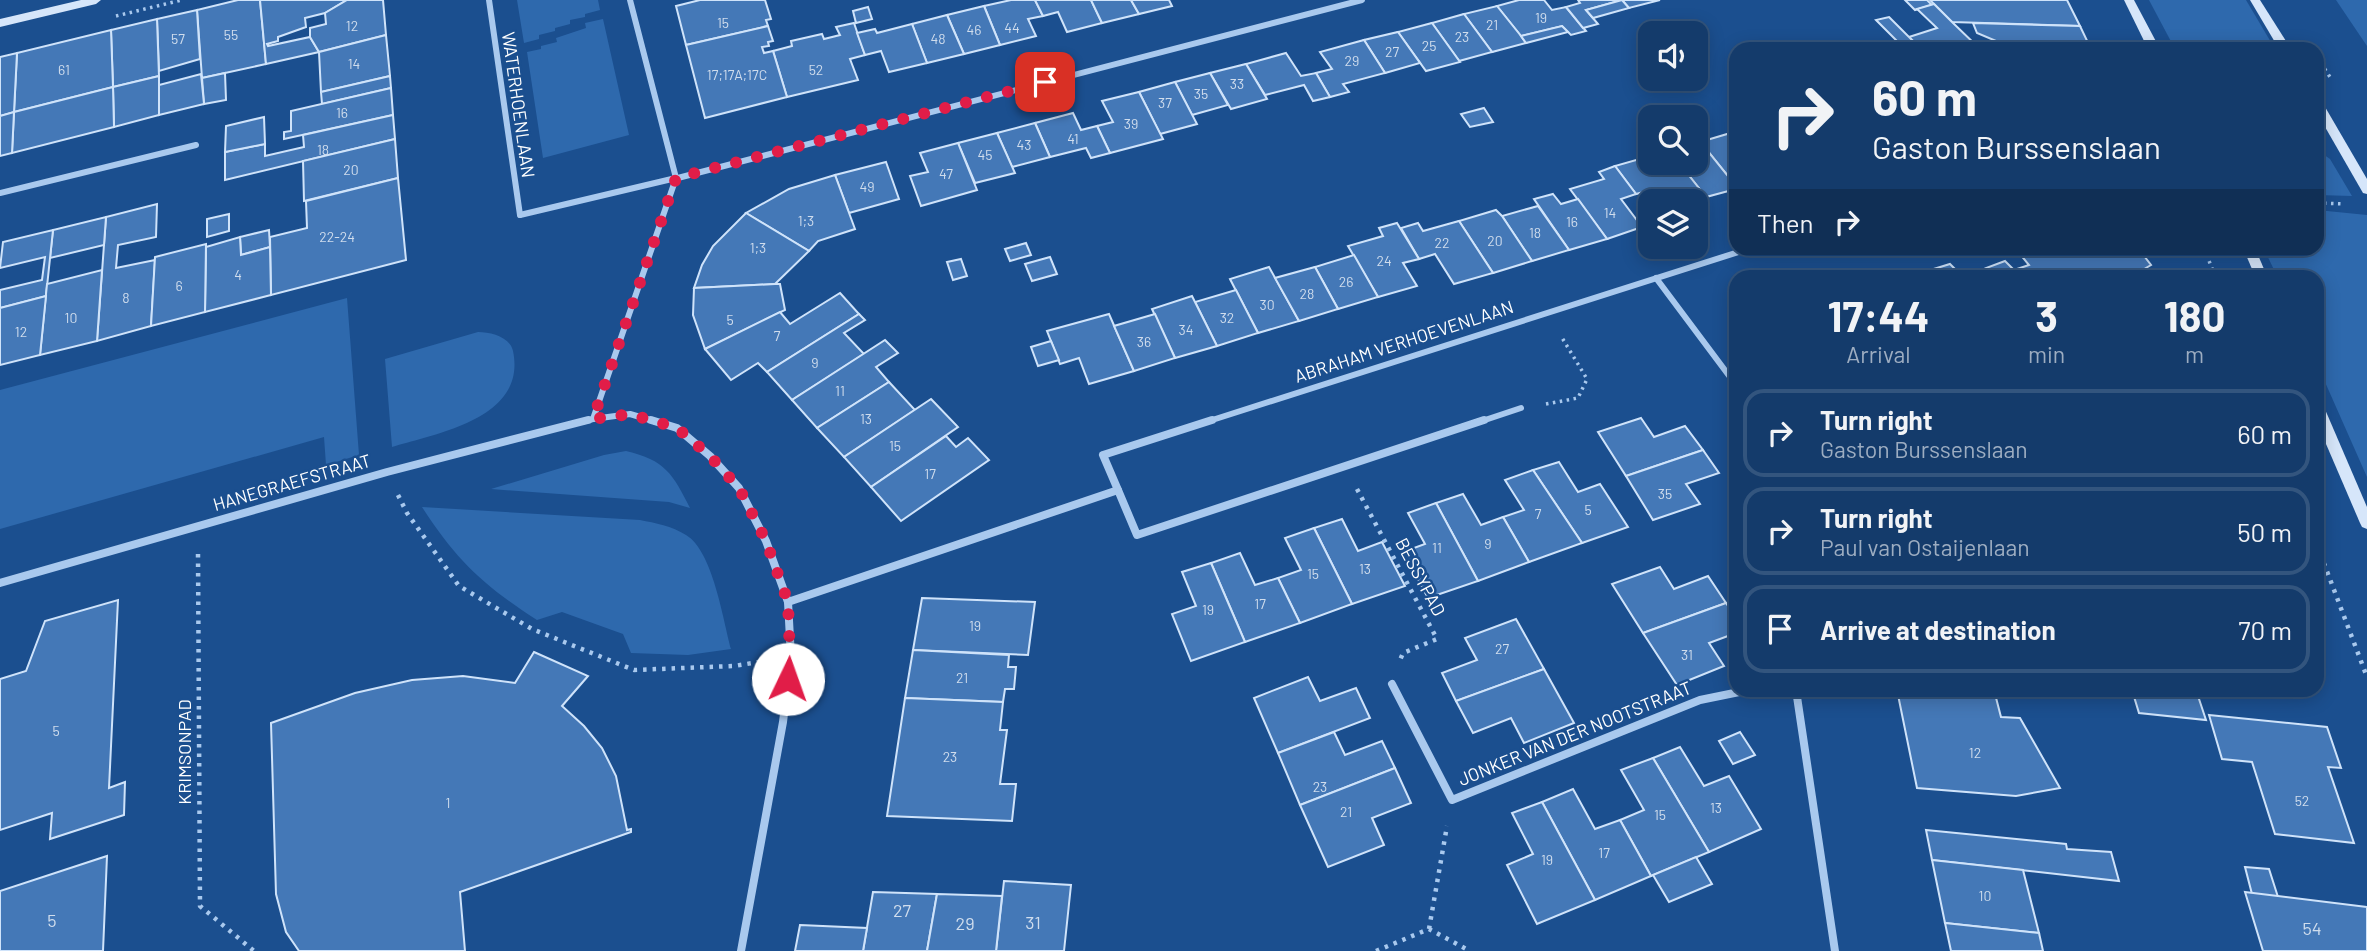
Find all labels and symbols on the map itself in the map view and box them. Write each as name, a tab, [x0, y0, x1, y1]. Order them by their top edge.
house number: 19	[1535, 9, 1547, 26]
house number: 15	[717, 14, 729, 31]
house number: 21	[1486, 16, 1498, 33]
house number: 12	[346, 17, 358, 34]
house number: 44	[1004, 19, 1020, 36]
house number: 46	[967, 21, 981, 38]
house number: 55	[224, 26, 238, 43]
house number: 23	[1455, 28, 1469, 45]
house number: 57	[171, 30, 185, 47]
house number: 48	[930, 30, 946, 47]
street label: WATERHOENLAAN	[498, 31, 540, 179]
house number: 25	[1422, 37, 1436, 54]
house number: 27	[1385, 43, 1399, 60]
pin	[1015, 52, 1075, 112]
house number: 29	[1345, 52, 1359, 69]
house number: 14	[348, 55, 360, 72]
house number: 61	[58, 61, 70, 78]
house number: 52	[809, 61, 823, 78]
house number: 17;17A;17C	[707, 66, 767, 83]
house number: 33	[1230, 75, 1244, 92]
house number: 35	[1194, 85, 1208, 102]
house number: 37	[1158, 94, 1172, 111]
house number: 16	[336, 104, 348, 121]
house number: 39	[1124, 115, 1138, 132]
house number: 41	[1067, 130, 1079, 147]
house number: 43	[1017, 136, 1031, 153]
house number: 18	[317, 141, 329, 158]
house number: 45	[978, 146, 992, 163]
house number: 20	[343, 161, 359, 178]
house number: 47	[939, 165, 953, 182]
house number: 49	[859, 178, 875, 195]
house number: 14	[1604, 204, 1616, 221]
house number: 1;3	[798, 212, 814, 229]
house number: 16	[1566, 213, 1578, 230]
house number: 18	[1529, 224, 1541, 241]
house number: 22-24	[319, 228, 355, 245]
house number: 20	[1487, 232, 1503, 249]
house number: 22	[1434, 234, 1450, 251]
house number: 1;3	[750, 239, 766, 256]
house number: 24	[1376, 252, 1392, 269]
house number: 4	[234, 266, 242, 283]
house number: 26	[1339, 273, 1353, 290]
house number: 6	[175, 277, 183, 294]
house number: 28	[1300, 285, 1314, 302]
house number: 8	[122, 289, 130, 306]
street label: ABRAHAM VERHOEVENLAAN	[1291, 295, 1516, 387]
house number: 30	[1259, 296, 1275, 313]
house number: 10	[65, 309, 77, 326]
house number: 32	[1220, 309, 1234, 326]
house number: 5	[726, 311, 734, 328]
house number: 34	[1179, 321, 1193, 338]
house number: 12	[15, 323, 27, 340]
house number: 7	[774, 327, 781, 344]
house number: 36	[1137, 333, 1151, 350]
house number: 9	[811, 354, 819, 371]
house number: 11	[835, 382, 845, 399]
house number: 13	[860, 410, 872, 427]
house number: 15	[889, 437, 901, 454]
street label: HANEGRAEFSTRAAT	[210, 449, 373, 515]
house number: 17	[924, 465, 936, 482]
house number: 35	[1658, 485, 1672, 502]
house number: 5	[1584, 501, 1592, 518]
house number: 7	[1535, 505, 1542, 522]
street label: BESSYPAD	[1391, 534, 1451, 619]
house number: 9	[1484, 535, 1492, 552]
house number: 11	[1432, 539, 1442, 556]
house number: 13	[1359, 560, 1371, 577]
house number: 15	[1307, 565, 1319, 582]
house number: 17	[1254, 595, 1266, 612]
house number: 19	[1202, 601, 1214, 618]
house number: 19	[969, 617, 981, 634]
house number: 27	[1495, 640, 1509, 657]
position arrow	[751, 642, 825, 716]
house number: 31	[1681, 646, 1693, 663]
house number: 21	[956, 669, 968, 686]
street label: JONKER VAN DER NOOTSTRAAT	[1455, 676, 1695, 790]
street label: KRIMSONPAD	[173, 699, 195, 805]
house number: 5	[52, 722, 60, 739]
house number: 12	[1969, 744, 1981, 761]
house number: 23	[943, 748, 957, 765]
house number: 23	[1313, 778, 1327, 795]
house number: 52	[2295, 792, 2309, 809]
house number: 1	[446, 794, 450, 811]
house number: 13	[1710, 799, 1722, 816]
house number: 21	[1340, 803, 1352, 820]
house number: 15	[1654, 806, 1666, 823]
house number: 17	[1598, 844, 1610, 861]
house number: 19	[1541, 851, 1553, 868]
house number: 10	[1979, 887, 1991, 904]
house number: 27	[893, 899, 912, 921]
house number: 5	[47, 909, 57, 931]
house number: 31	[1025, 911, 1041, 933]
house number: 29	[955, 912, 975, 934]
house number: 54	[2302, 917, 2322, 939]

